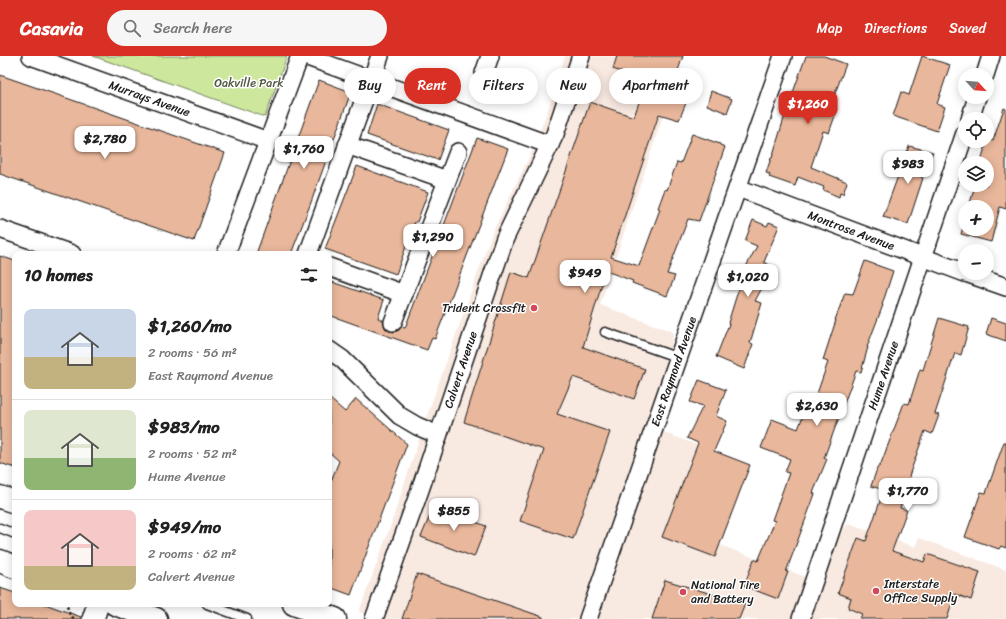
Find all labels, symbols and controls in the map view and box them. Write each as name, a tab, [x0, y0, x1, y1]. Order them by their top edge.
search box	[107, 10, 387, 46]
text: Casavia	[20, 12, 83, 45]
text: Search here	[153, 15, 232, 41]
text: Map	[816, 16, 842, 41]
text: Directions	[864, 16, 927, 41]
text: Saved	[949, 16, 986, 41]
icon: search	[121, 17, 143, 39]
chip: Buy	[344, 68, 396, 104]
chip: Rent	[404, 68, 461, 104]
chip: Filters	[469, 68, 538, 104]
chip: New	[546, 68, 601, 104]
chip: Apartment	[609, 68, 703, 104]
north arrow	[958, 68, 994, 104]
map controls	[958, 68, 994, 280]
park label: Oakville Park	[214, 72, 284, 94]
street label: Murrays Avenue	[106, 74, 193, 123]
pin: $1,260	[775, 91, 841, 125]
text: $1,260	[788, 92, 828, 115]
button: locate	[958, 112, 994, 148]
pin: $2,780	[72, 126, 138, 160]
text: $2,780	[83, 127, 127, 150]
pin: $1,760	[271, 136, 337, 170]
text: $1,760	[284, 137, 324, 160]
pin: $983	[884, 151, 932, 185]
text: $983	[892, 152, 924, 175]
button: layers	[958, 156, 994, 192]
button: +	[958, 200, 994, 236]
street label: Montrose Avenue	[805, 204, 898, 257]
pin: $1,290	[400, 224, 466, 258]
text: $1,290	[412, 225, 454, 248]
button: −	[958, 244, 994, 280]
text: 10 homes	[24, 260, 93, 290]
pin: $949	[561, 260, 609, 294]
text: $949	[569, 261, 601, 284]
icon: filters	[298, 264, 320, 286]
pin: $1,020	[715, 264, 781, 298]
text: $1,020	[727, 265, 769, 288]
place label: Trident Crossfit	[442, 297, 526, 319]
marker: Trident Crossfit	[529, 303, 539, 313]
text: $1,260/mo	[148, 311, 232, 341]
street label: East Raymond Avenue	[644, 313, 703, 430]
icon: home	[56, 325, 104, 373]
street label: Calvert Avenue	[437, 328, 484, 411]
street label: Hume Avenue	[861, 338, 905, 413]
text: 2 rooms · 56 m²	[148, 341, 237, 364]
text: East Raymond Avenue	[148, 364, 273, 387]
pin: $2,630	[784, 393, 850, 427]
text: $2,630	[796, 394, 838, 417]
text: $983/mo	[148, 412, 220, 442]
icon: home	[56, 426, 104, 474]
text: 2 rooms · 52 m²	[148, 442, 237, 465]
text: Hume Avenue	[148, 465, 226, 488]
pin: $1,770	[875, 478, 941, 512]
text: $1,770	[888, 479, 928, 502]
pin: $855	[430, 498, 478, 532]
text: $855	[438, 499, 470, 522]
text: $949/mo	[148, 512, 221, 542]
icon: home	[56, 526, 104, 574]
text: 2 rooms · 62 m²	[148, 542, 236, 565]
text: Calvert Avenue	[148, 565, 235, 588]
place label: Interstate Office Supply	[883, 573, 958, 609]
place label: National Tire and Battery	[691, 574, 760, 610]
marker: Interstate Office Supply	[871, 586, 881, 596]
marker: National Tire and Battery	[678, 587, 688, 597]

